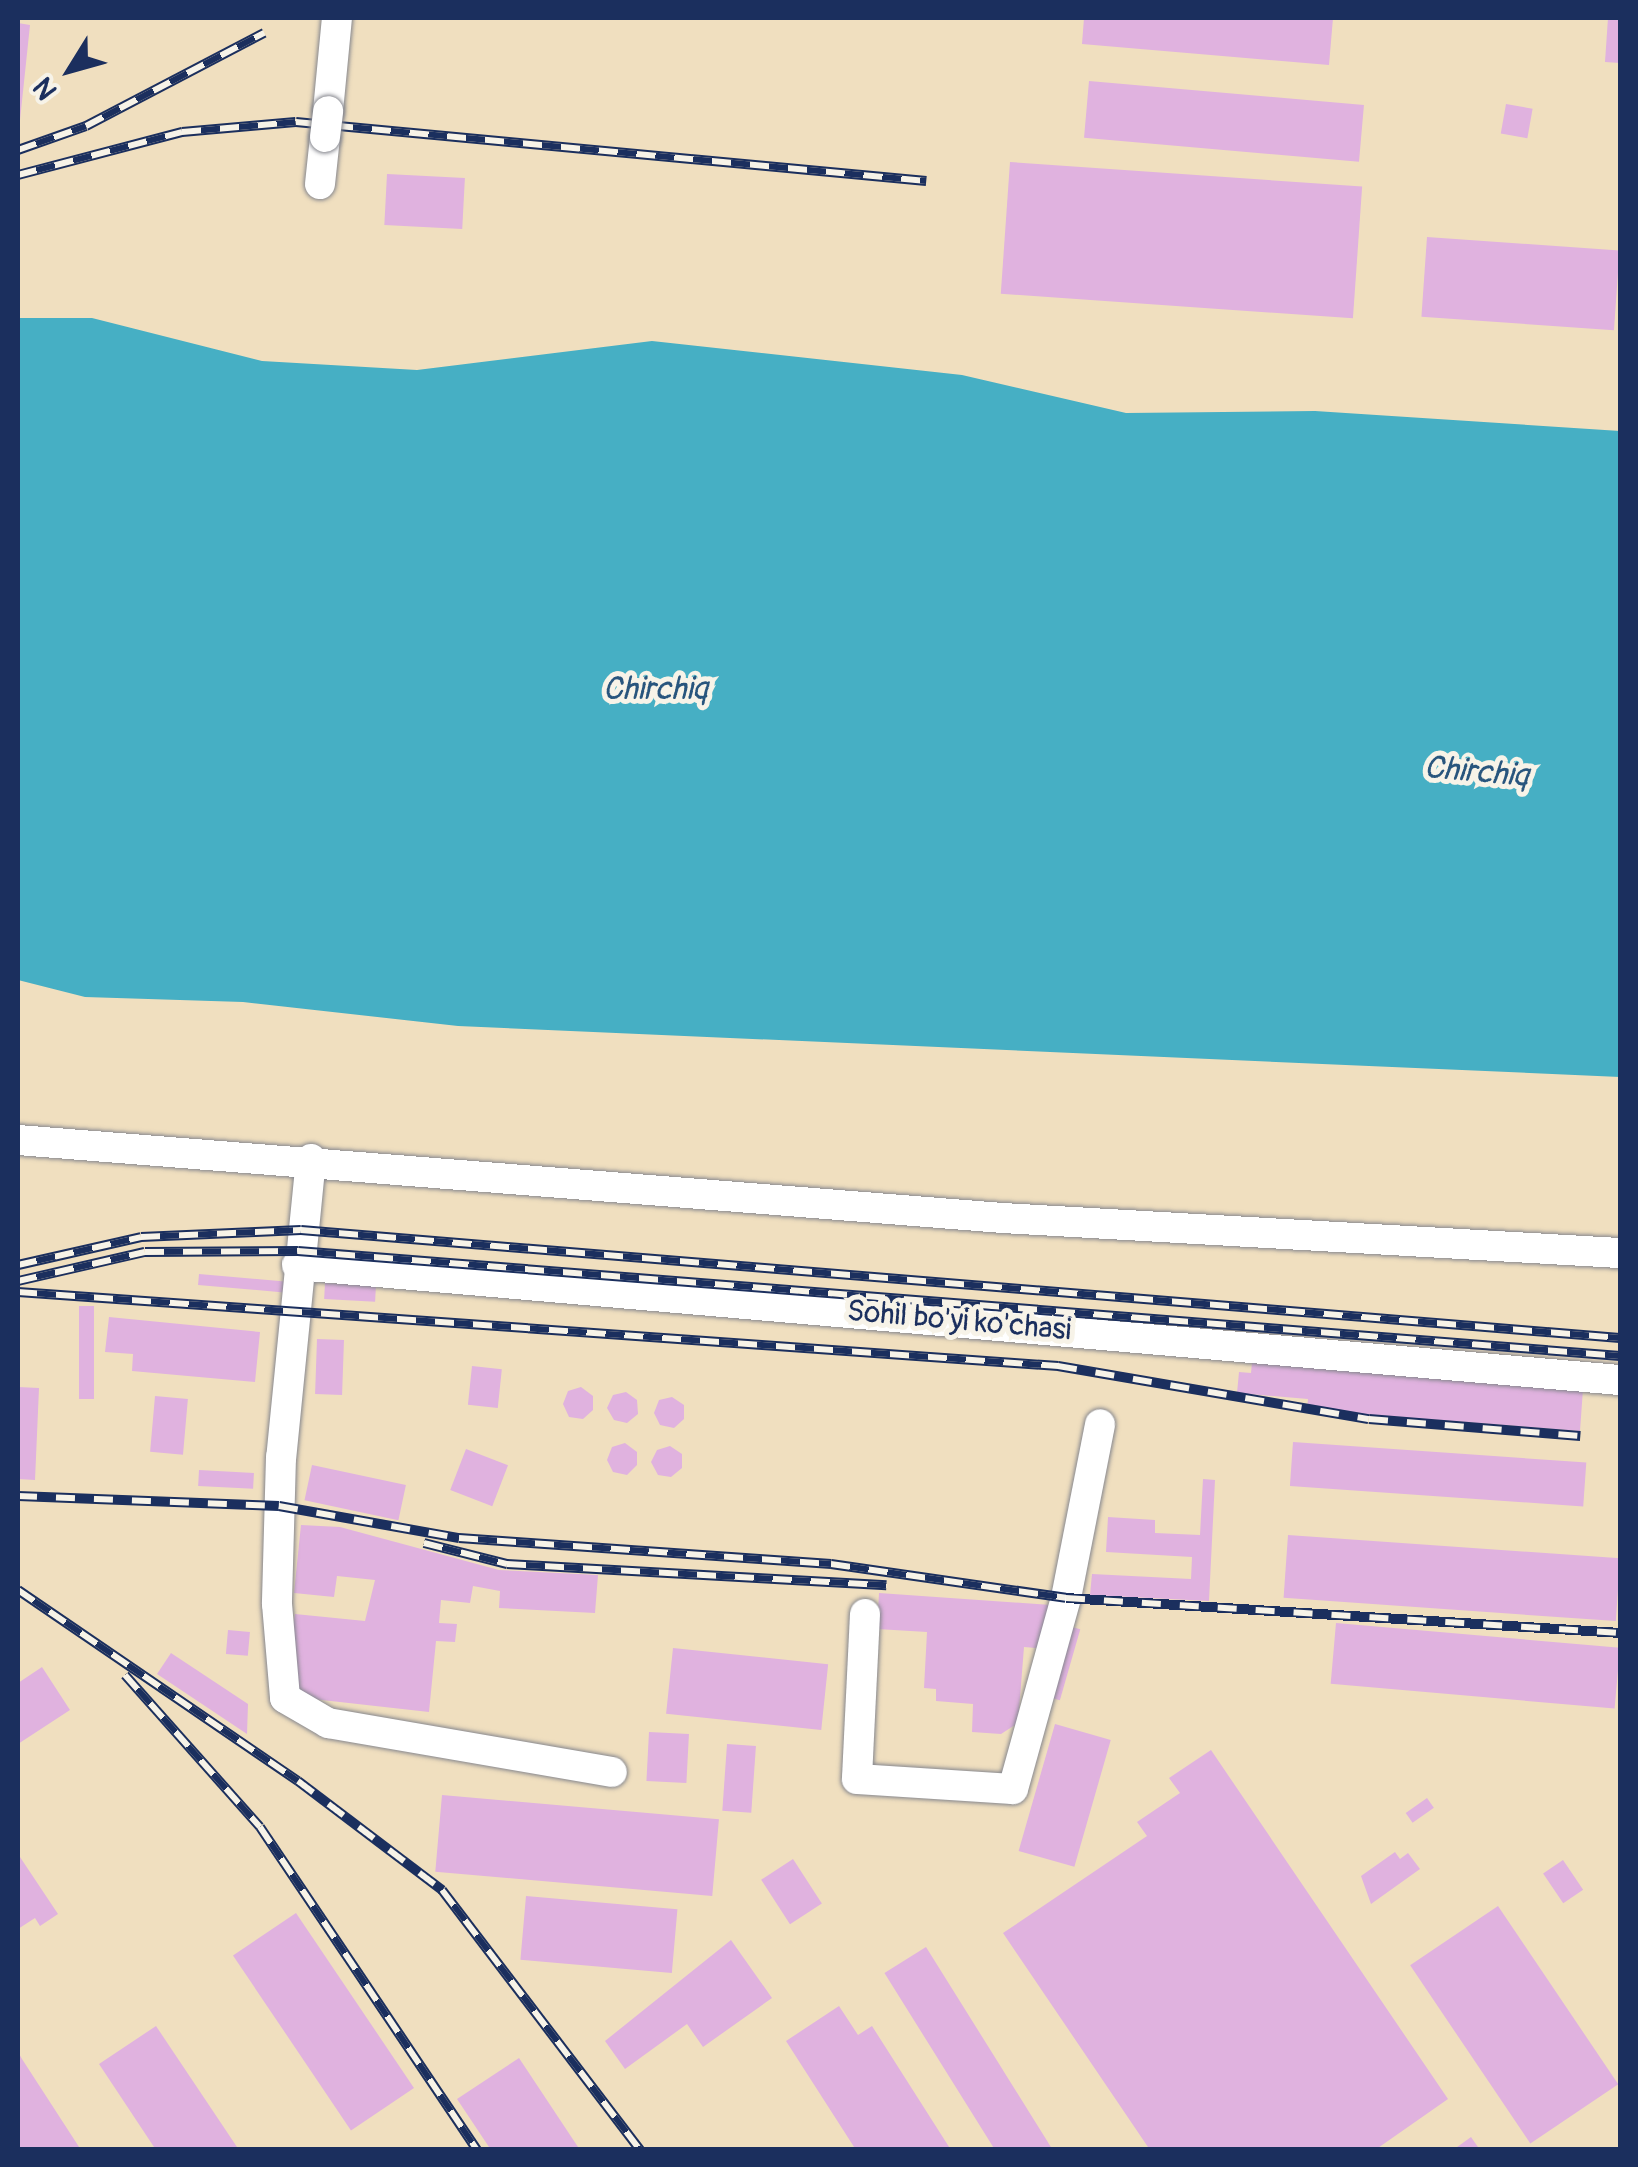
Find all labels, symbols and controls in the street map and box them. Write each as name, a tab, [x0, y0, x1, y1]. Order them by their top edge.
north arrow	[20, 20, 120, 120]
text: N	[26, 70, 65, 106]
water label: Chirchiq	[603, 670, 707, 708]
water label: Chirchiq	[1422, 748, 1530, 796]
street label: Sohil bo'yi ko'chasi	[845, 1293, 1073, 1349]

